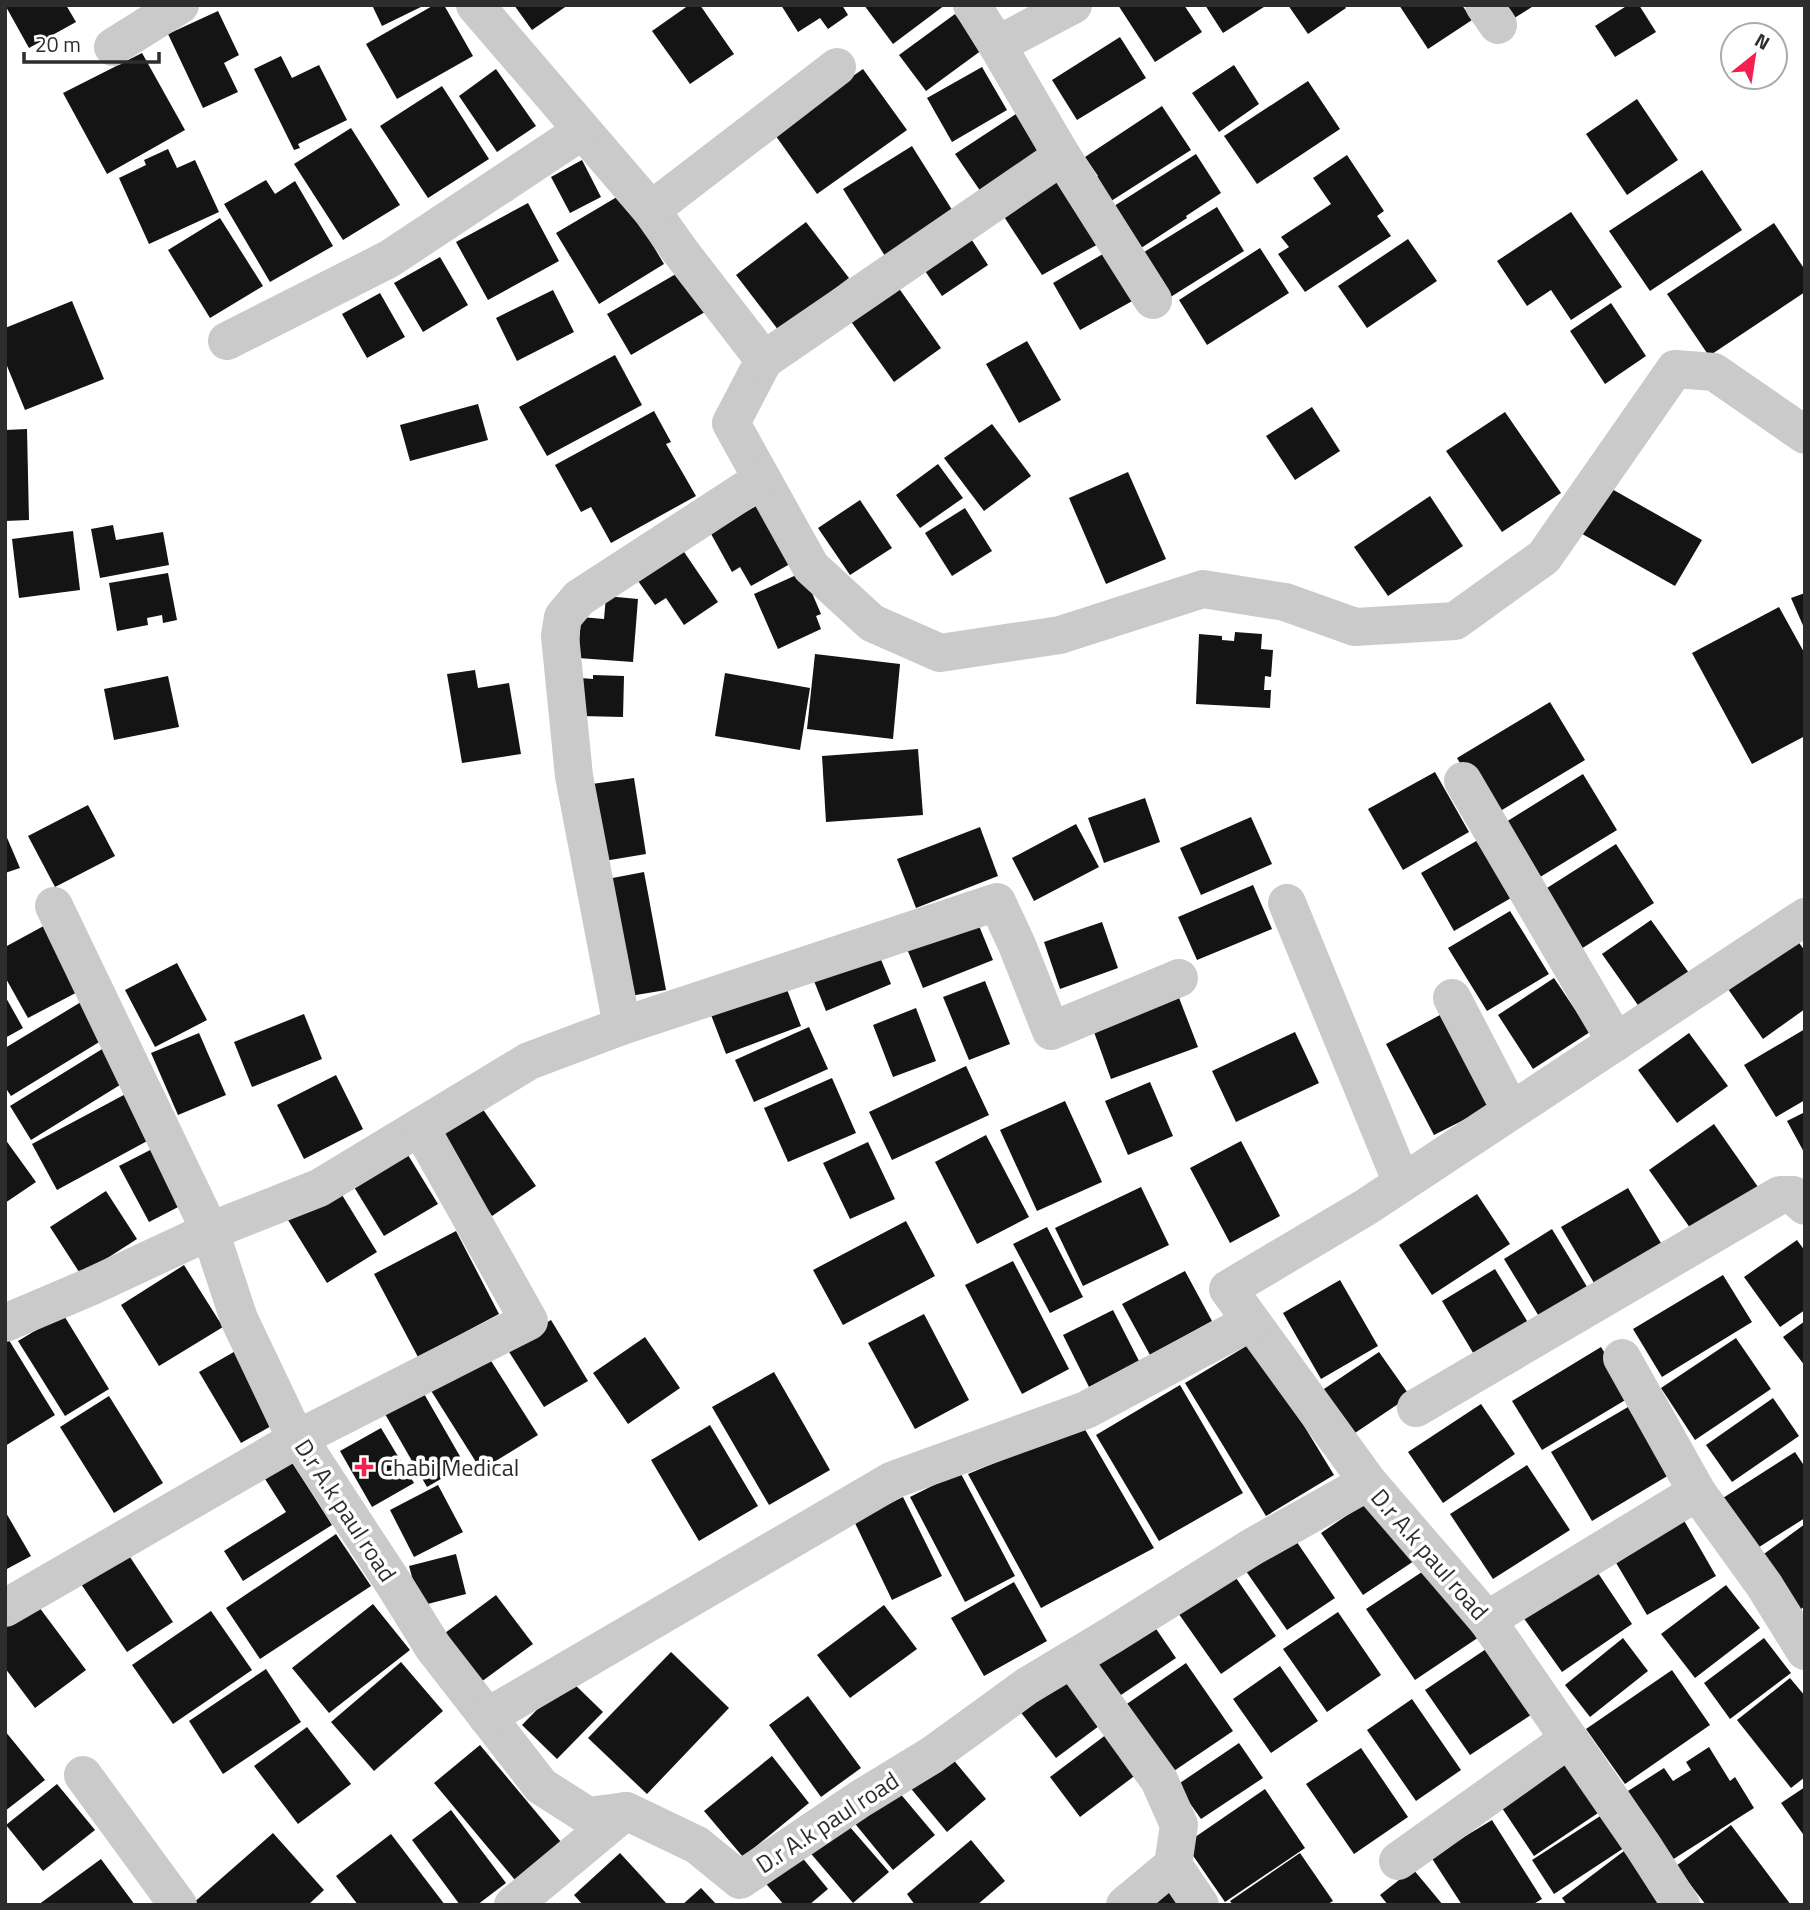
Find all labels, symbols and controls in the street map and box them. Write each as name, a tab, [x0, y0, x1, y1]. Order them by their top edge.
scale bar	[24, 21, 159, 65]
north arrow	[1719, 21, 1789, 91]
text: N	[1750, 25, 1776, 57]
text: 20 m	[35, 28, 81, 60]
street label: D.r A.k paul road	[286, 1431, 406, 1589]
place label: Chabi Medical	[380, 1449, 519, 1485]
marker: Chabi Medical	[354, 1457, 374, 1477]
street label: D.r A.k paul road	[1363, 1480, 1497, 1628]
street label: D.r A.k paul road	[748, 1762, 906, 1882]

